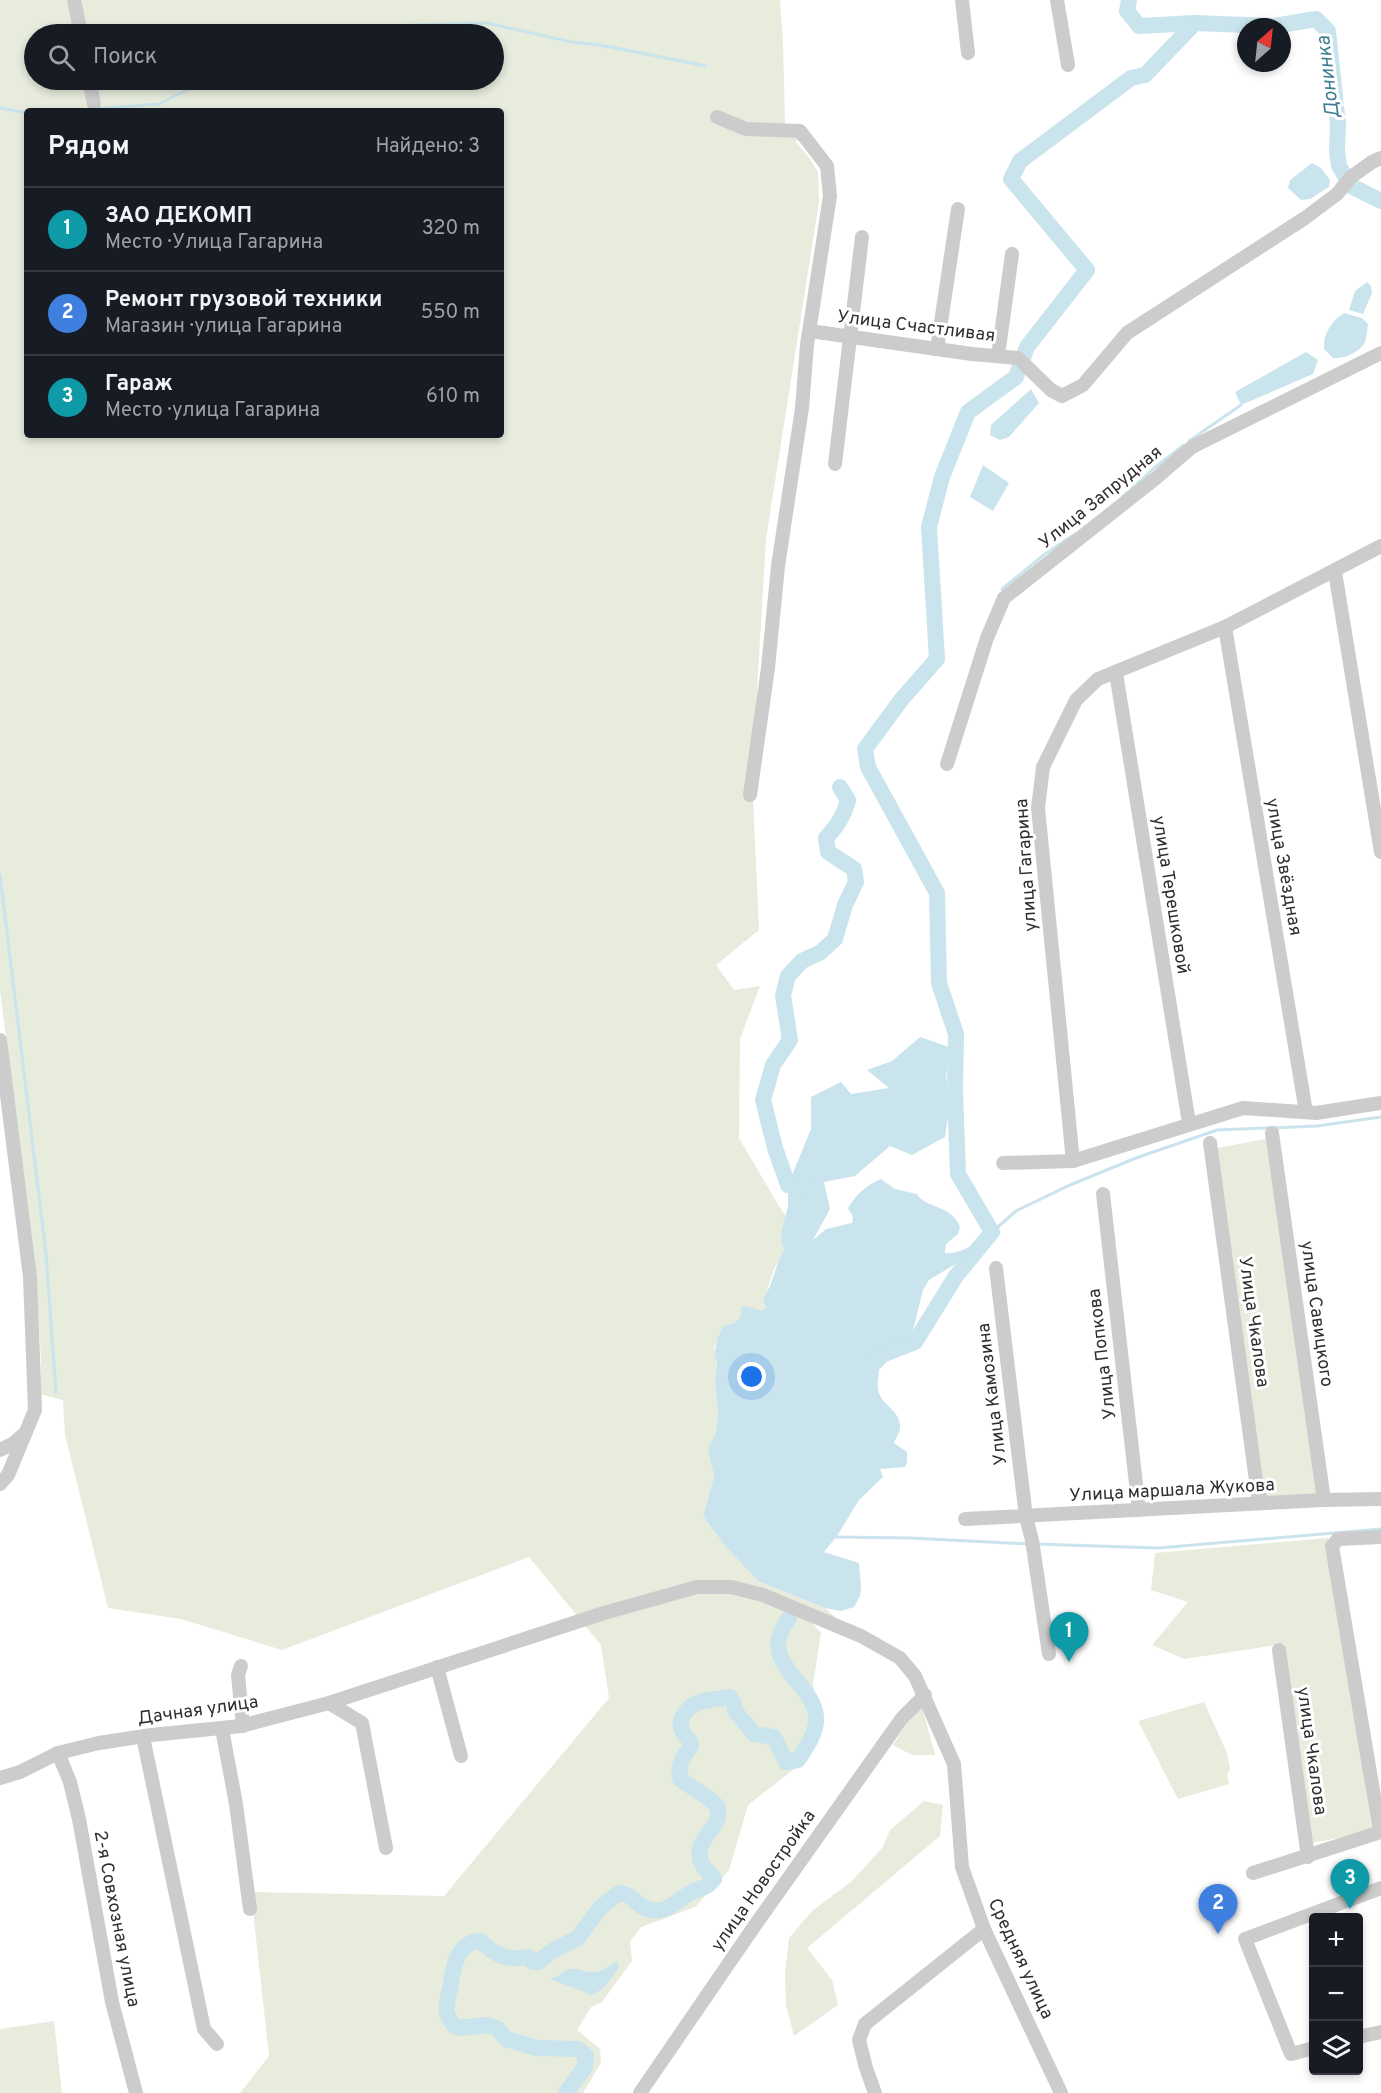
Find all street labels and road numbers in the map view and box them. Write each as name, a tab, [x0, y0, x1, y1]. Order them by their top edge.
street label: Улица Счастливая	[836, 306, 996, 348]
street label: Улица Запрудная	[1035, 441, 1167, 555]
street label: улица Звёздная	[1260, 796, 1306, 938]
street label: улица Гагарина	[1011, 798, 1043, 932]
street label: улица Терешковой	[1146, 814, 1194, 976]
street label: улица Савицкого	[1294, 1239, 1338, 1389]
street label: Улица Чкалова	[1232, 1255, 1274, 1389]
street label: Улица Попкова	[1084, 1287, 1122, 1421]
street label: Улица Камозина	[973, 1322, 1013, 1466]
street label: Улица маршала Жукова	[1069, 1474, 1275, 1508]
street label: улица Чкалова	[1291, 1685, 1331, 1817]
street label: Дачная улица	[136, 1691, 260, 1731]
street label: улица Новостройка	[707, 1806, 821, 1956]
street label: 2-я Совхозная улица	[88, 1829, 144, 2009]
street label: Средняя улица	[982, 1895, 1058, 2023]

